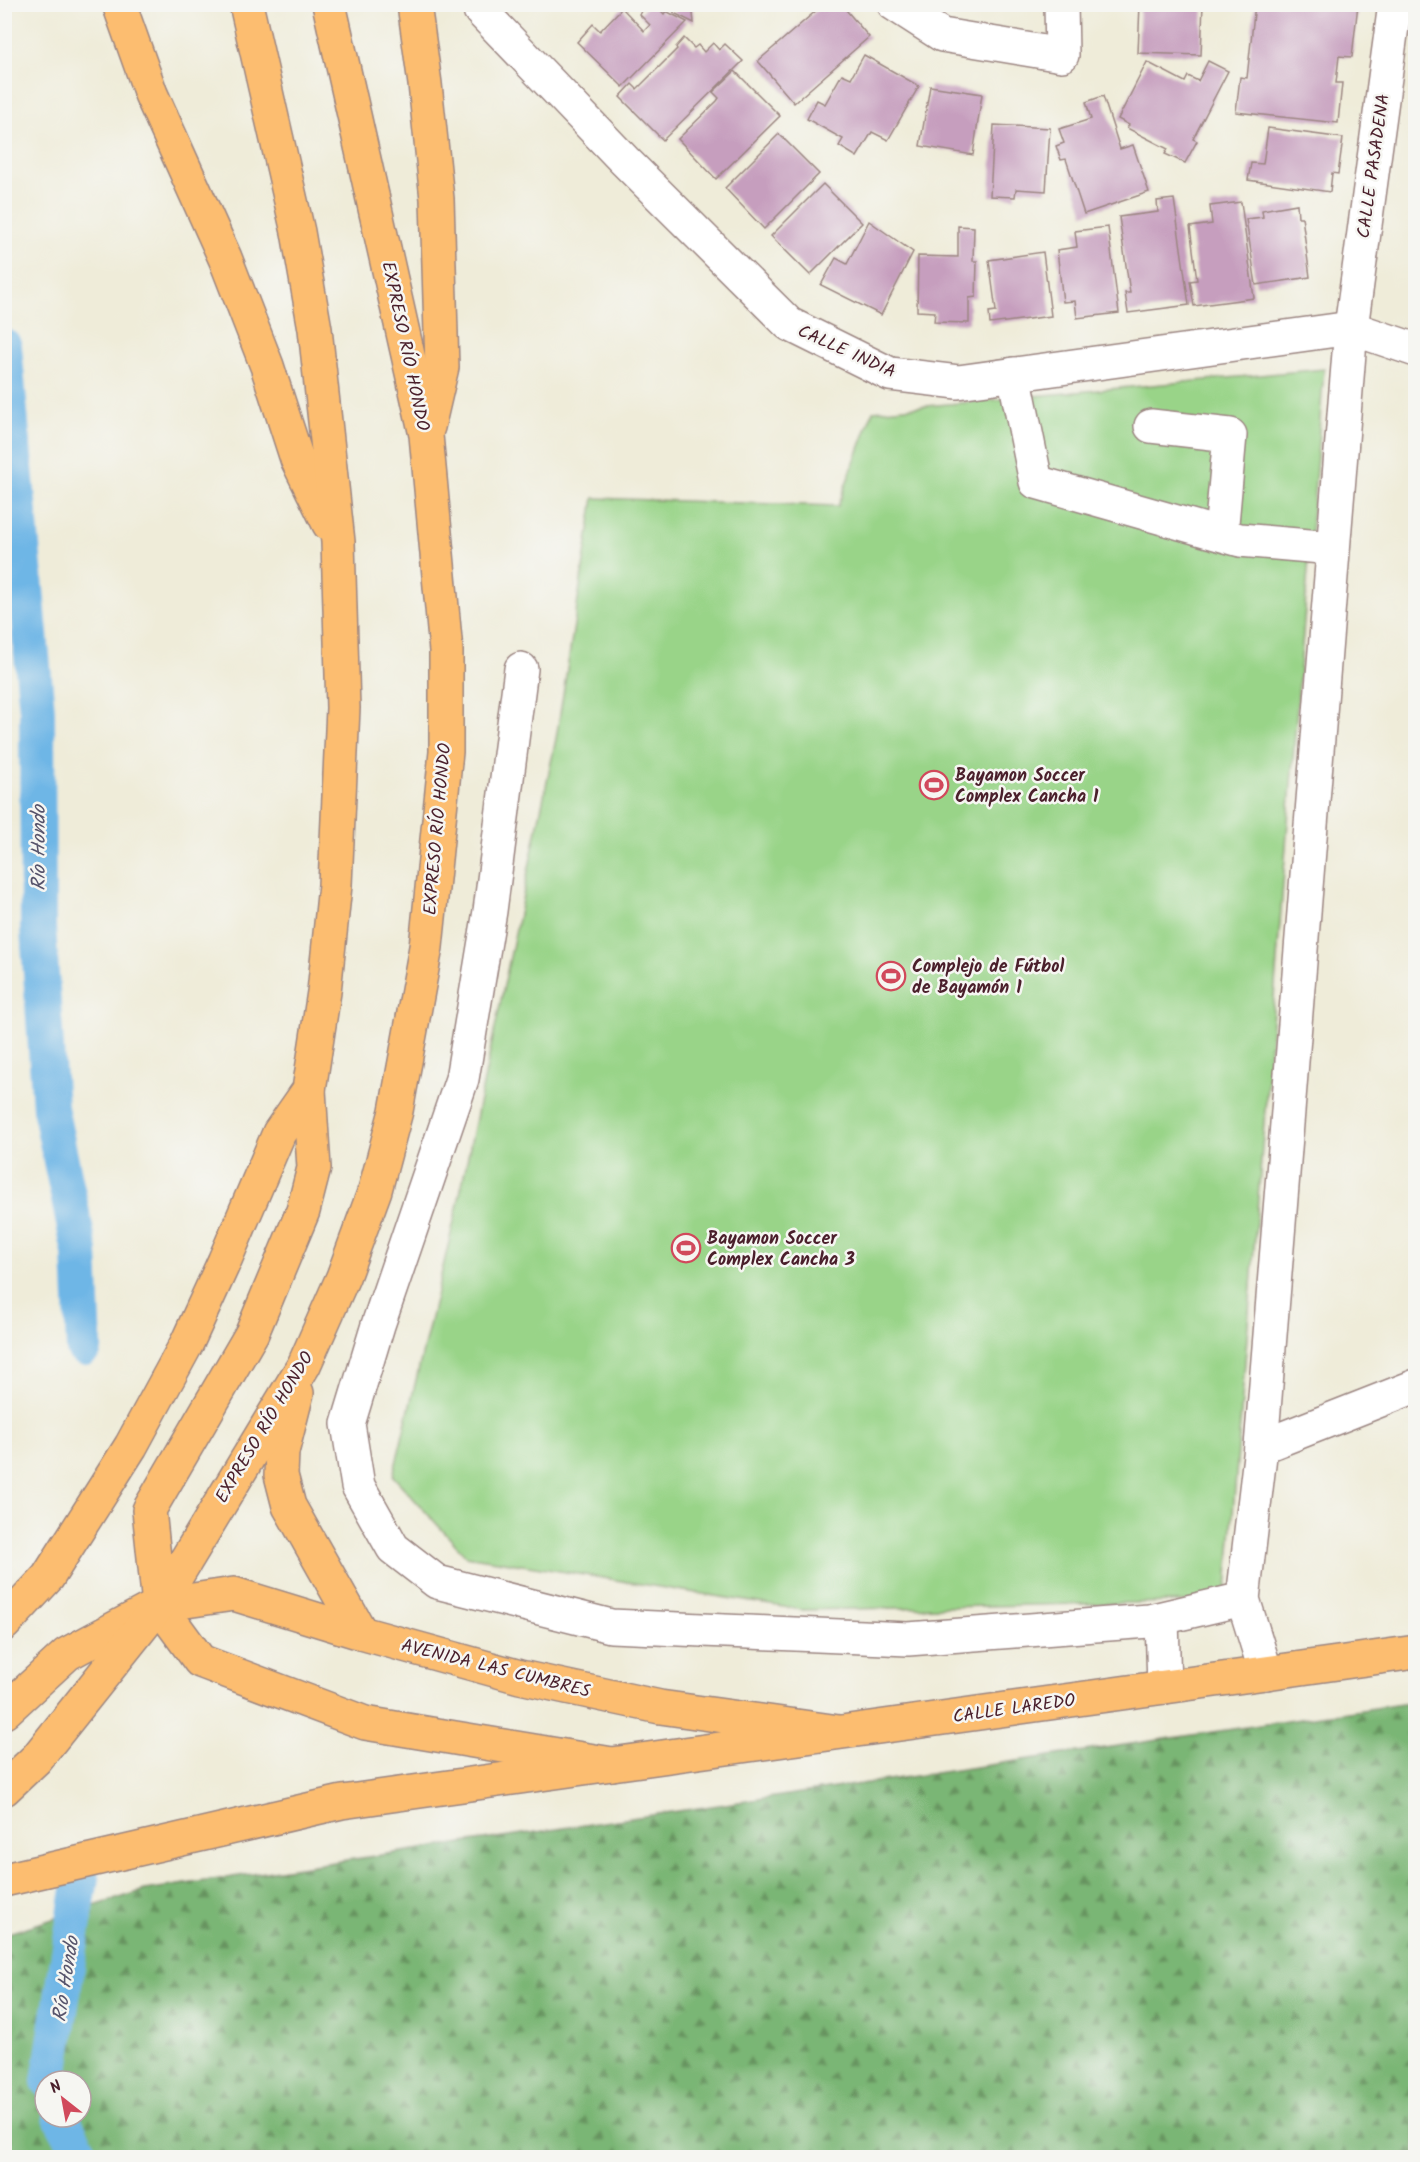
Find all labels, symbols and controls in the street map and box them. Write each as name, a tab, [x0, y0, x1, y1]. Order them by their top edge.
street label: CALLE PASADENA	[1350, 92, 1399, 240]
street label: EXPRESO RÍO HONDO	[372, 259, 437, 434]
street label: CALLE INDIA	[793, 318, 900, 387]
street label: EXPRESO RÍO HONDO	[417, 742, 460, 916]
place label: Bayamon Soccer Complex Cancha 1	[955, 762, 1099, 812]
sports icon: Bayamon Soccer Complex Cancha 1	[918, 769, 950, 801]
water label: Río Hondo	[24, 803, 56, 891]
place label: Complejo de Fútbol de Bayamón 1	[912, 953, 1064, 1003]
sports icon: Complejo de Fútbol de Bayamón 1	[875, 960, 907, 992]
place label: Bayamon Soccer Complex Cancha 3	[707, 1225, 855, 1275]
sports icon: Bayamon Soccer Complex Cancha 3	[670, 1232, 702, 1264]
street label: EXPRESO RÍO HONDO	[208, 1346, 322, 1509]
street label: AVENIDA LAS CUMBRES	[398, 1632, 594, 1707]
street label: CALLE LAREDO	[951, 1687, 1077, 1732]
water label: Río Hondo	[44, 1933, 90, 2024]
north arrow	[33, 2069, 93, 2129]
text: N	[45, 2074, 67, 2101]

